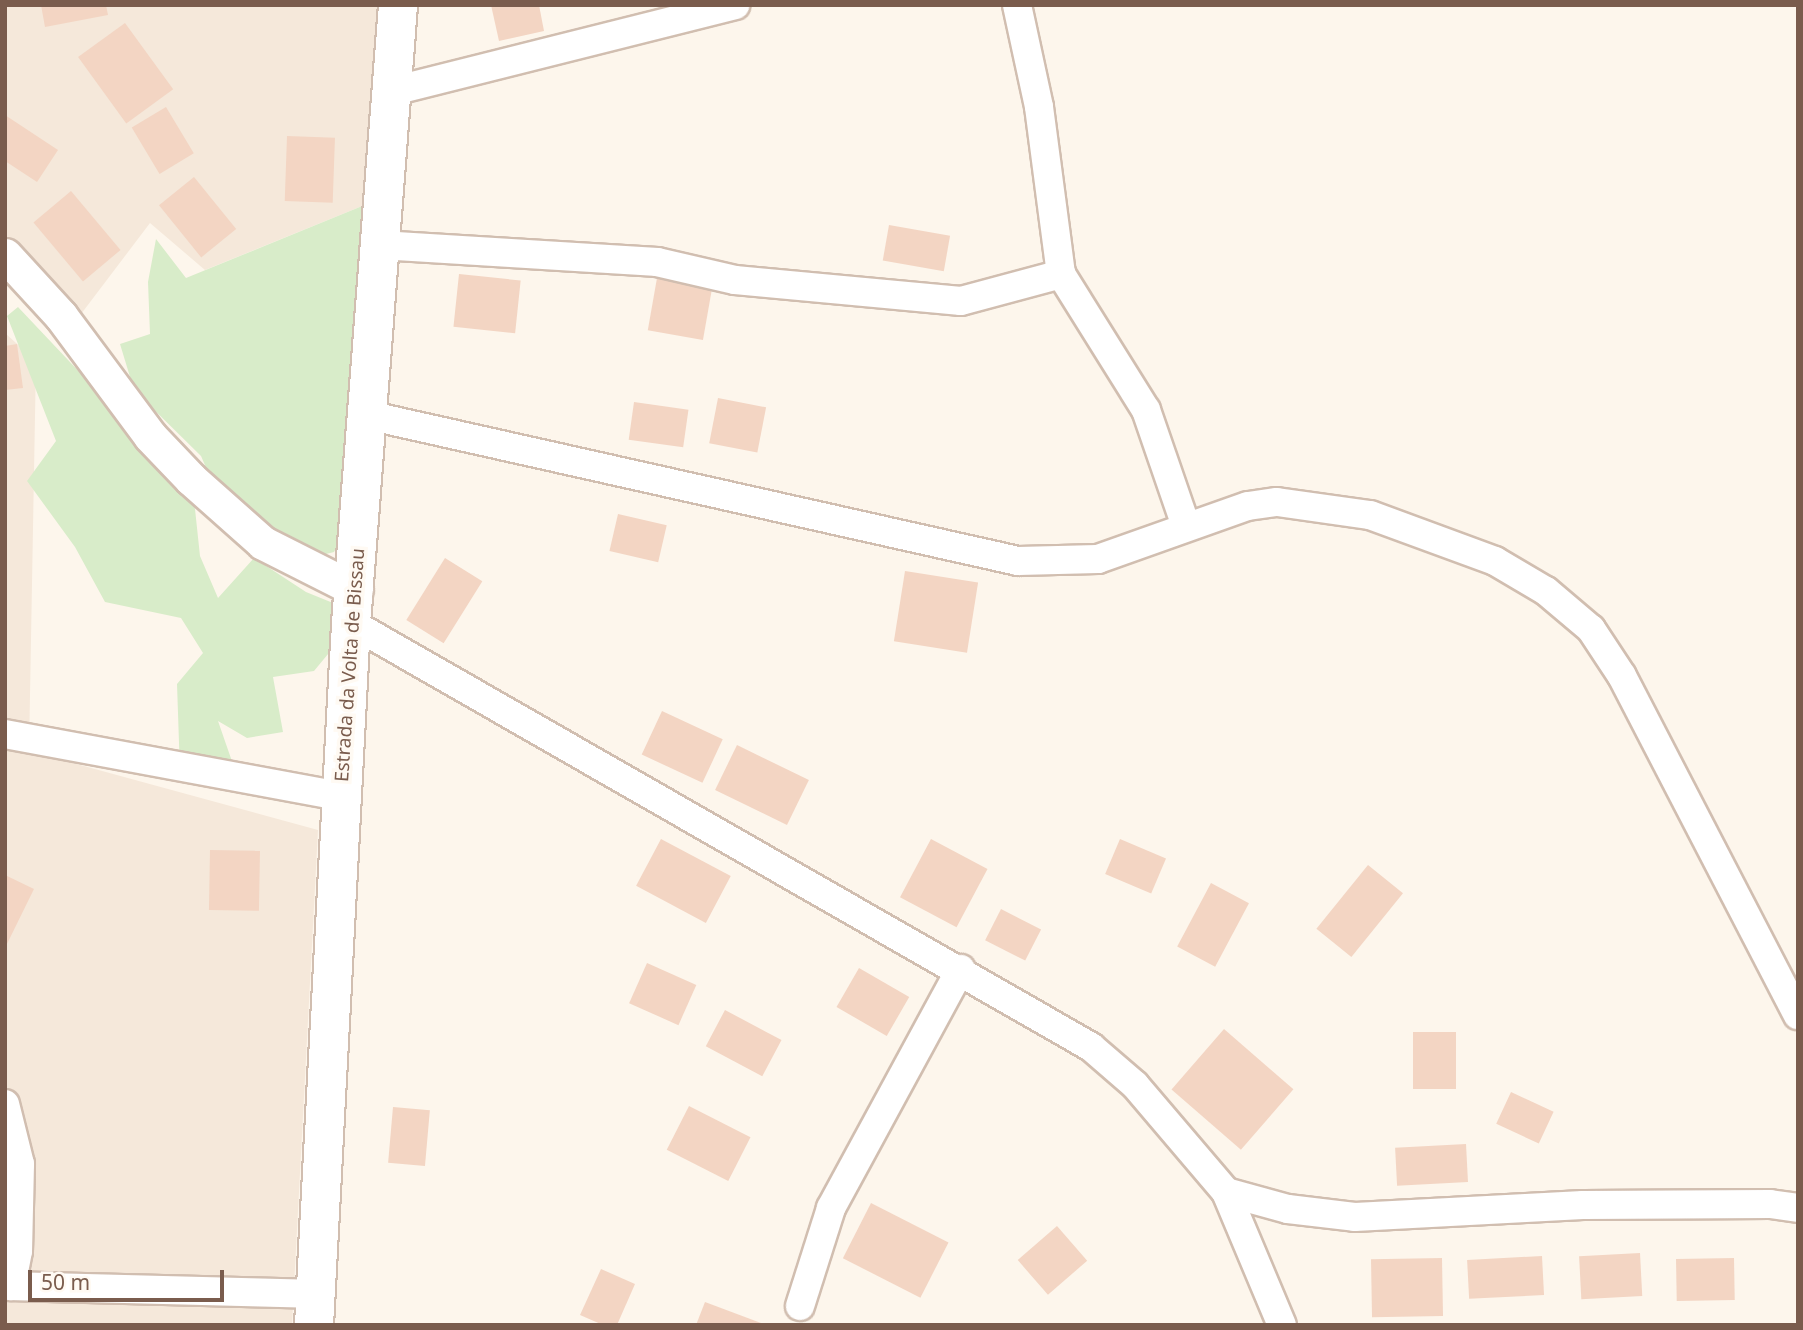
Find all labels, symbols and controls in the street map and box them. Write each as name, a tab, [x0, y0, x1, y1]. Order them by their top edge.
street label: Estrada da Volta de Bissau	[330, 547, 370, 783]
scale bar	[32, 1256, 228, 1300]
text: 50 m	[41, 1268, 90, 1296]

